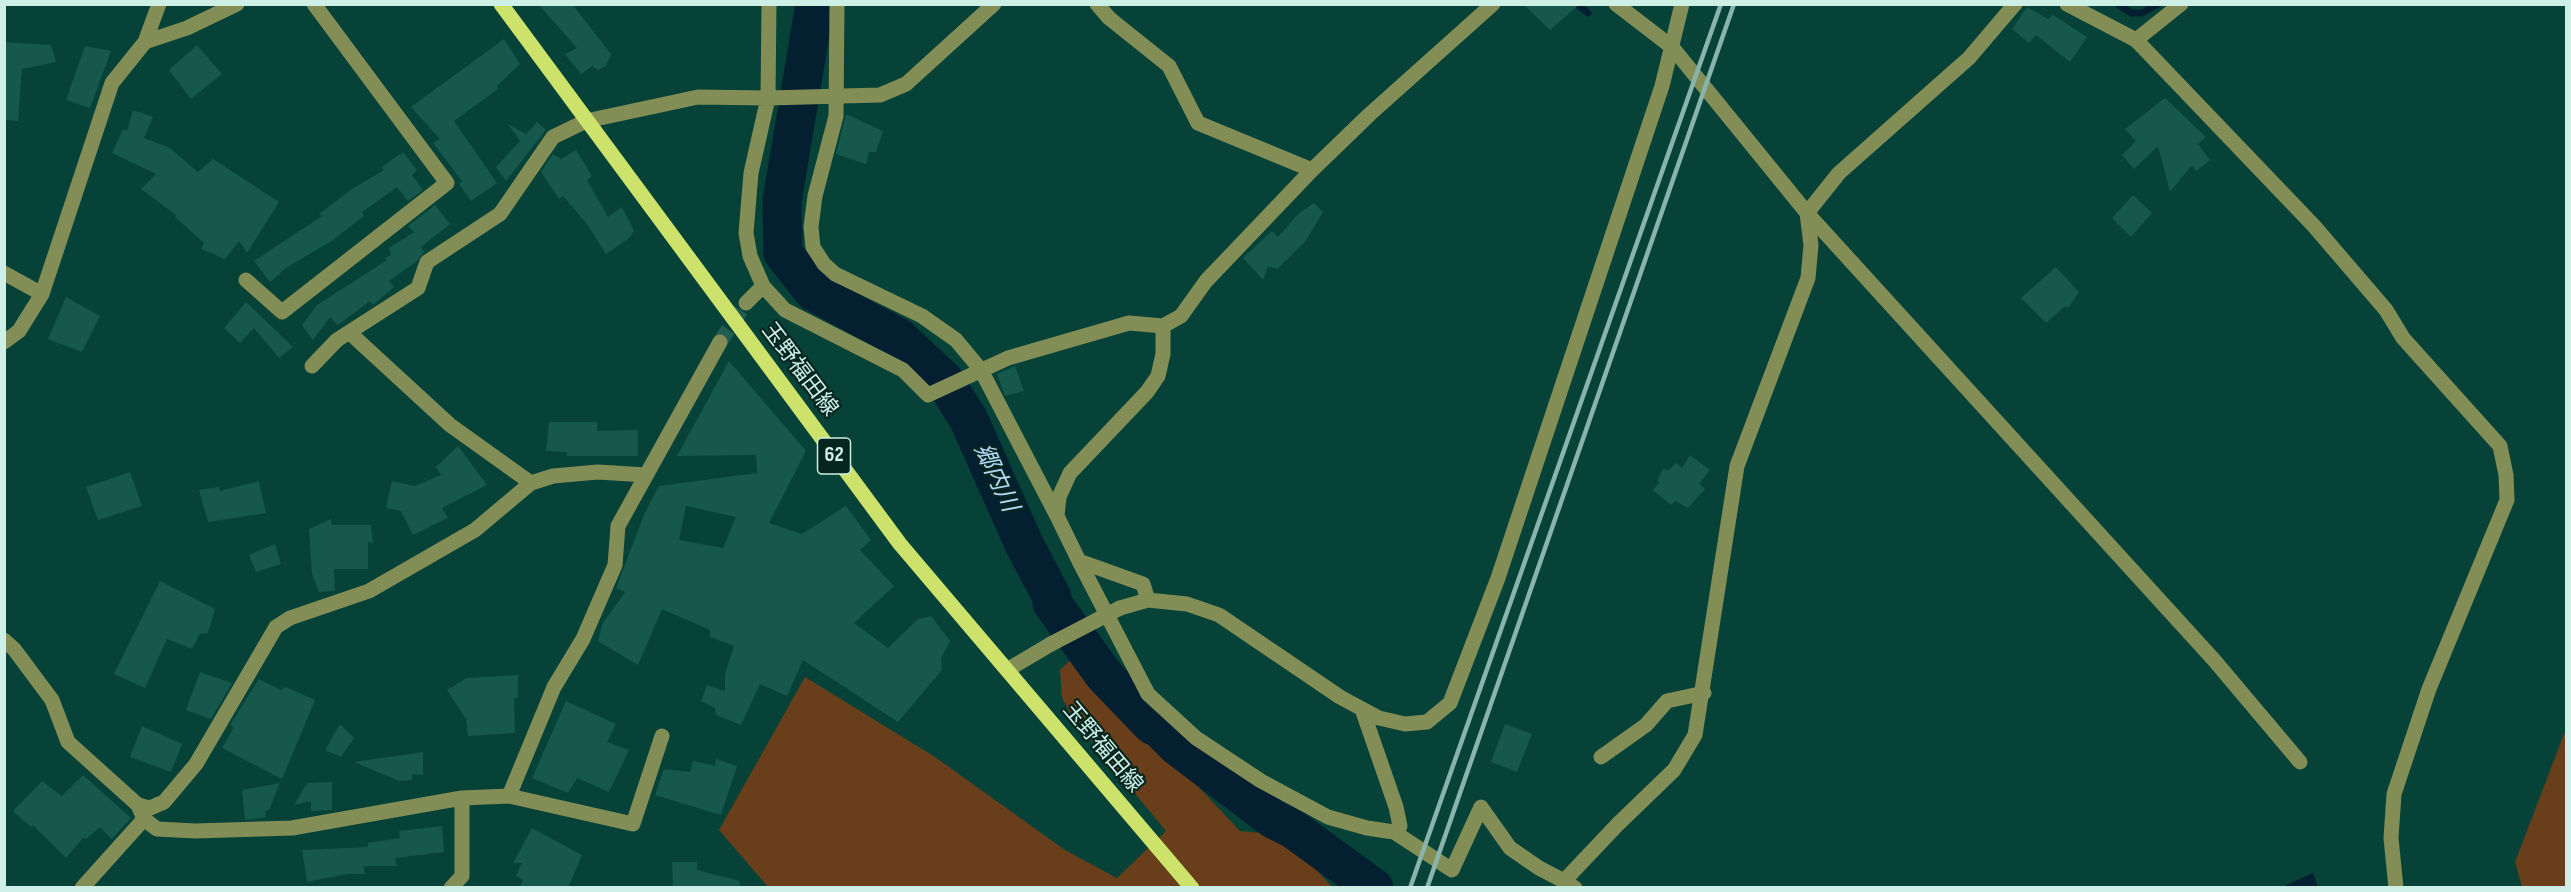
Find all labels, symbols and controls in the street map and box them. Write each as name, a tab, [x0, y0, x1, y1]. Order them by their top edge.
street label: 玉野福田線	[755, 318, 843, 422]
road number: 62	[818, 438, 850, 474]
water label: 郷内川	[967, 439, 1023, 517]
street label: 玉野福田線	[1057, 697, 1147, 799]

